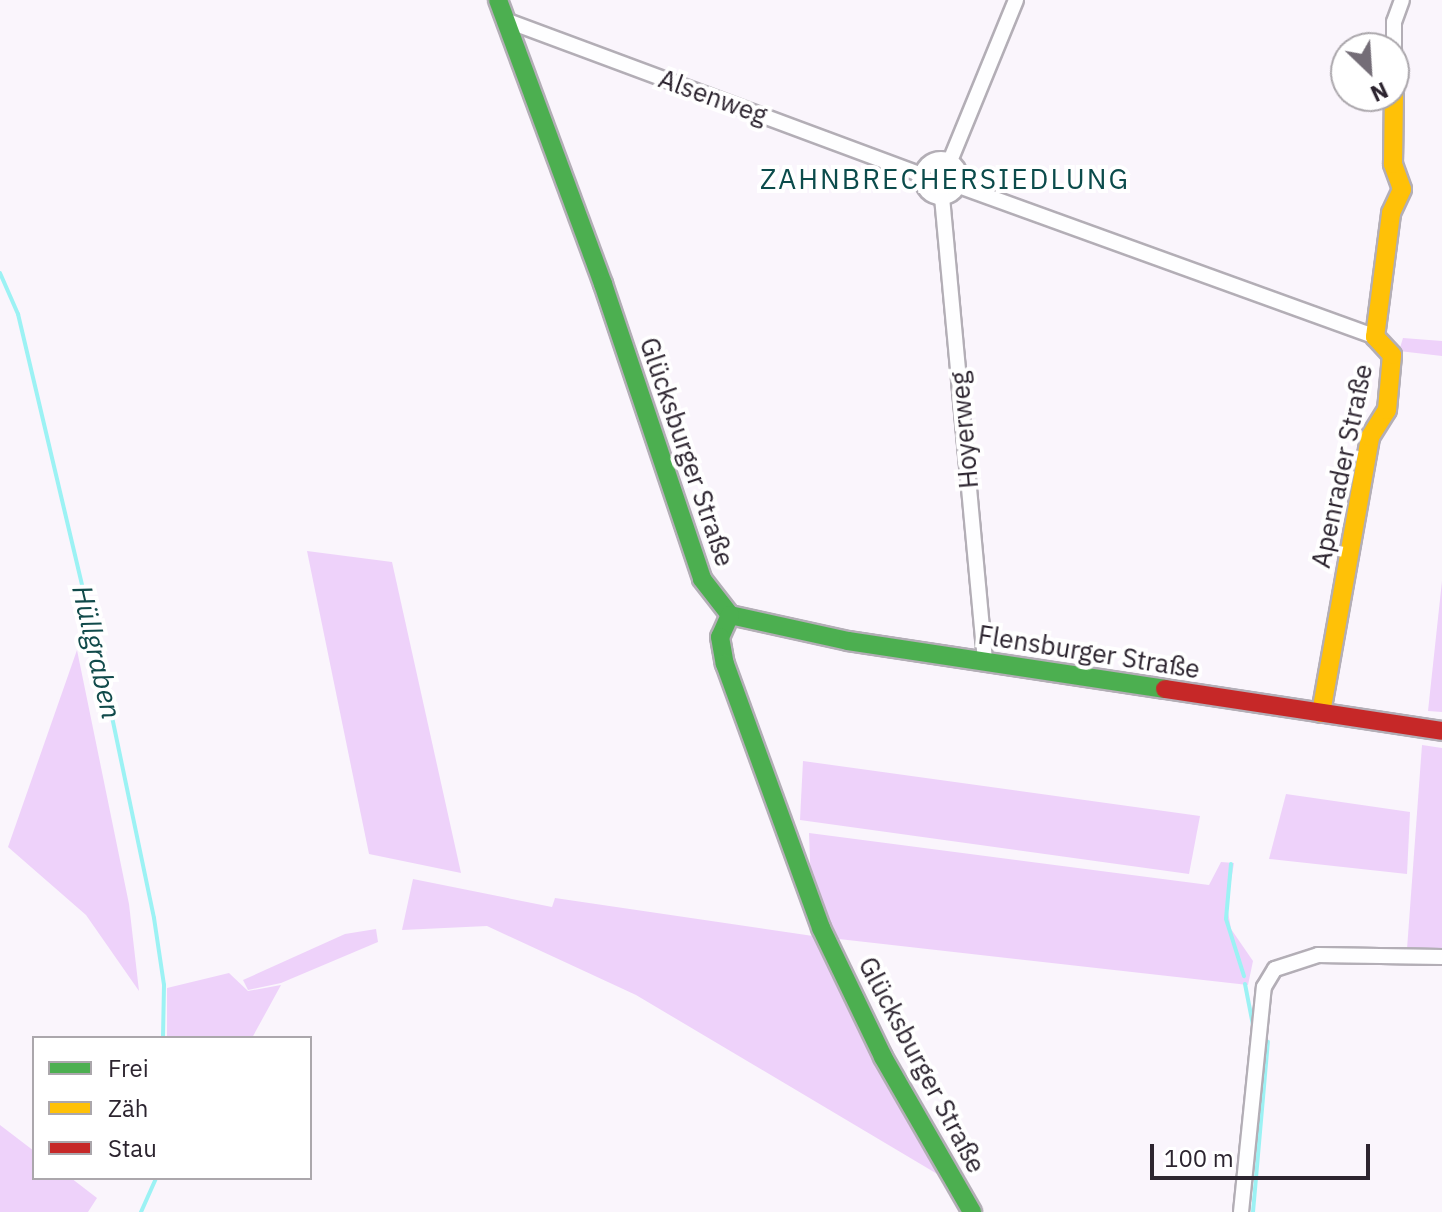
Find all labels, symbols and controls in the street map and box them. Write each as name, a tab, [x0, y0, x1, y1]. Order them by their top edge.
north arrow	[1330, 32, 1410, 112]
street label: Alsenweg	[655, 63, 771, 131]
text: N	[1366, 76, 1393, 109]
district label: ZAHNBRECHERSIEDLUNG	[760, 162, 1130, 196]
street label: Glücksburger Straße	[633, 334, 741, 570]
street label: Apenrader Straße	[1305, 361, 1379, 571]
street label: Hoyerweg	[943, 370, 985, 490]
water label: Hüllgraben	[65, 582, 129, 722]
street label: Flensburger Straße	[976, 619, 1202, 685]
street label: Glücksburger Straße	[852, 952, 992, 1178]
legend	[32, 1036, 312, 1180]
text: Frei	[108, 1052, 149, 1084]
text: Zäh	[108, 1092, 148, 1124]
scale bar	[1154, 1128, 1374, 1178]
text: Stau	[108, 1132, 157, 1164]
text: 100 m	[1164, 1142, 1234, 1174]

